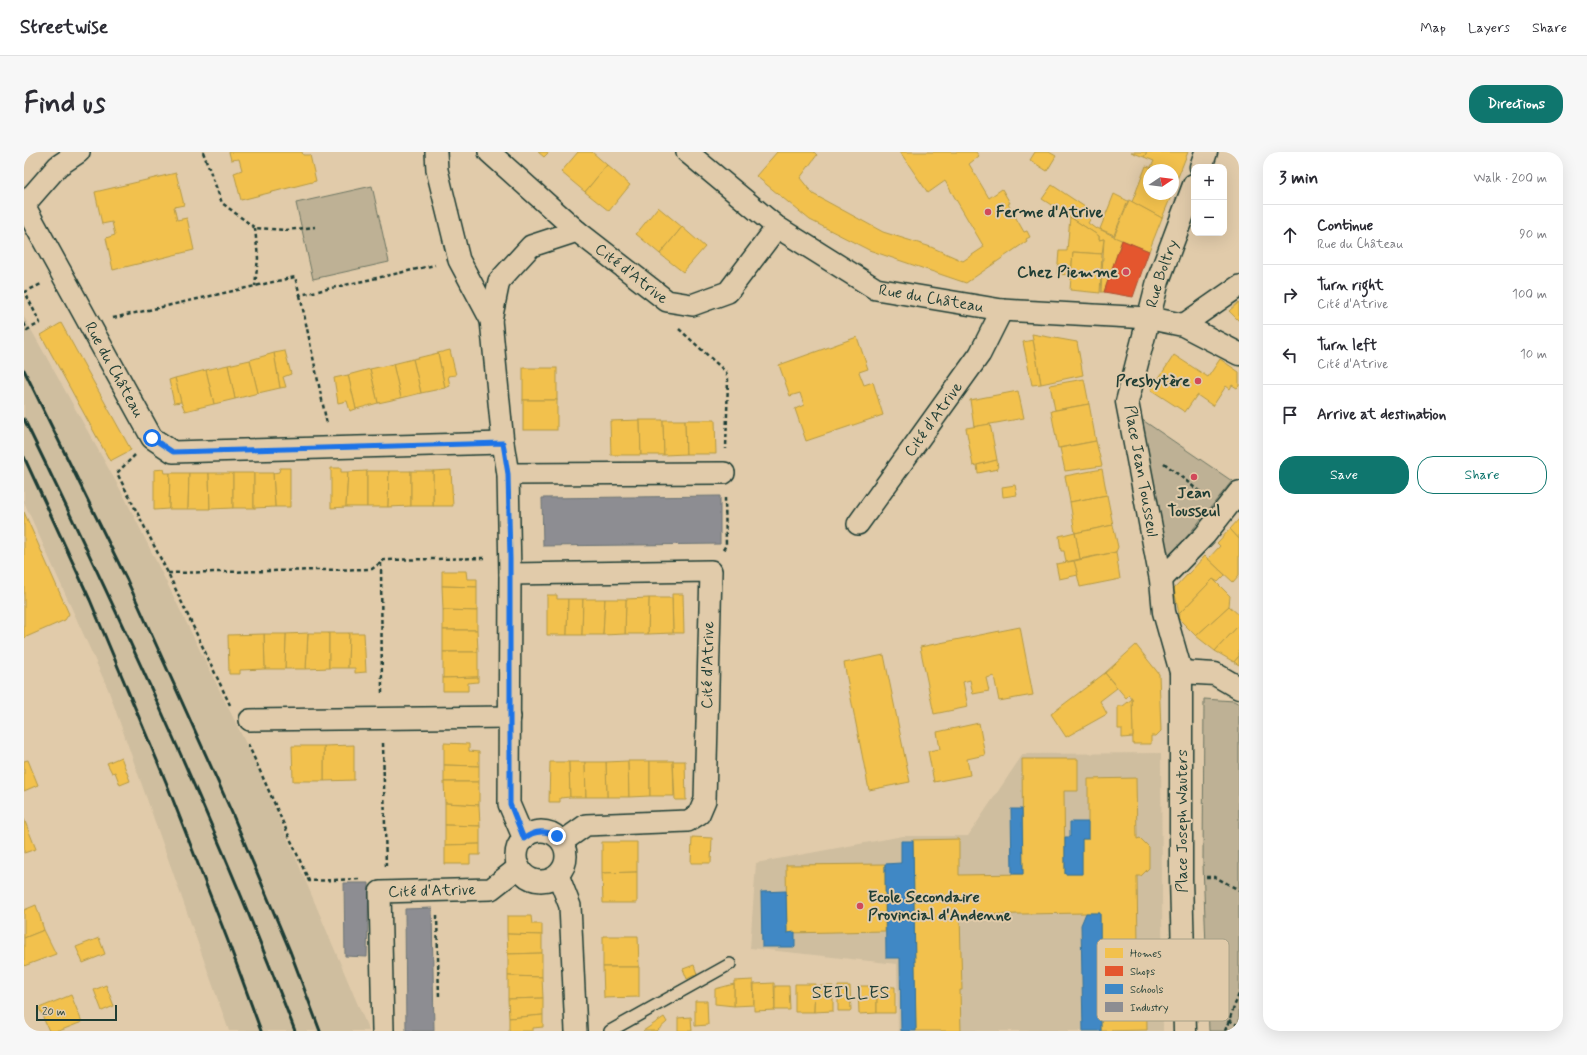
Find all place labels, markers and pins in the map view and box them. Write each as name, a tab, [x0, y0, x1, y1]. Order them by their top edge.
place label: Ferme d'Atrive	[996, 202, 1103, 223]
marker: Ferme d'Atrive	[983, 207, 993, 217]
place label: Chez Piemme	[1017, 262, 1118, 283]
marker: Chez Piemme	[1121, 267, 1131, 277]
place label: Presbytère	[1116, 371, 1190, 392]
marker: Presbytère	[1193, 376, 1203, 386]
marker: Jean Tousseul	[1189, 472, 1199, 482]
place label: Jean Tousseul	[1168, 483, 1220, 522]
place label: Ecole Secondaire Provincial d'Andenne	[868, 887, 1012, 926]
marker: Ecole Secondaire Provincial d'Andenne	[855, 901, 865, 911]

